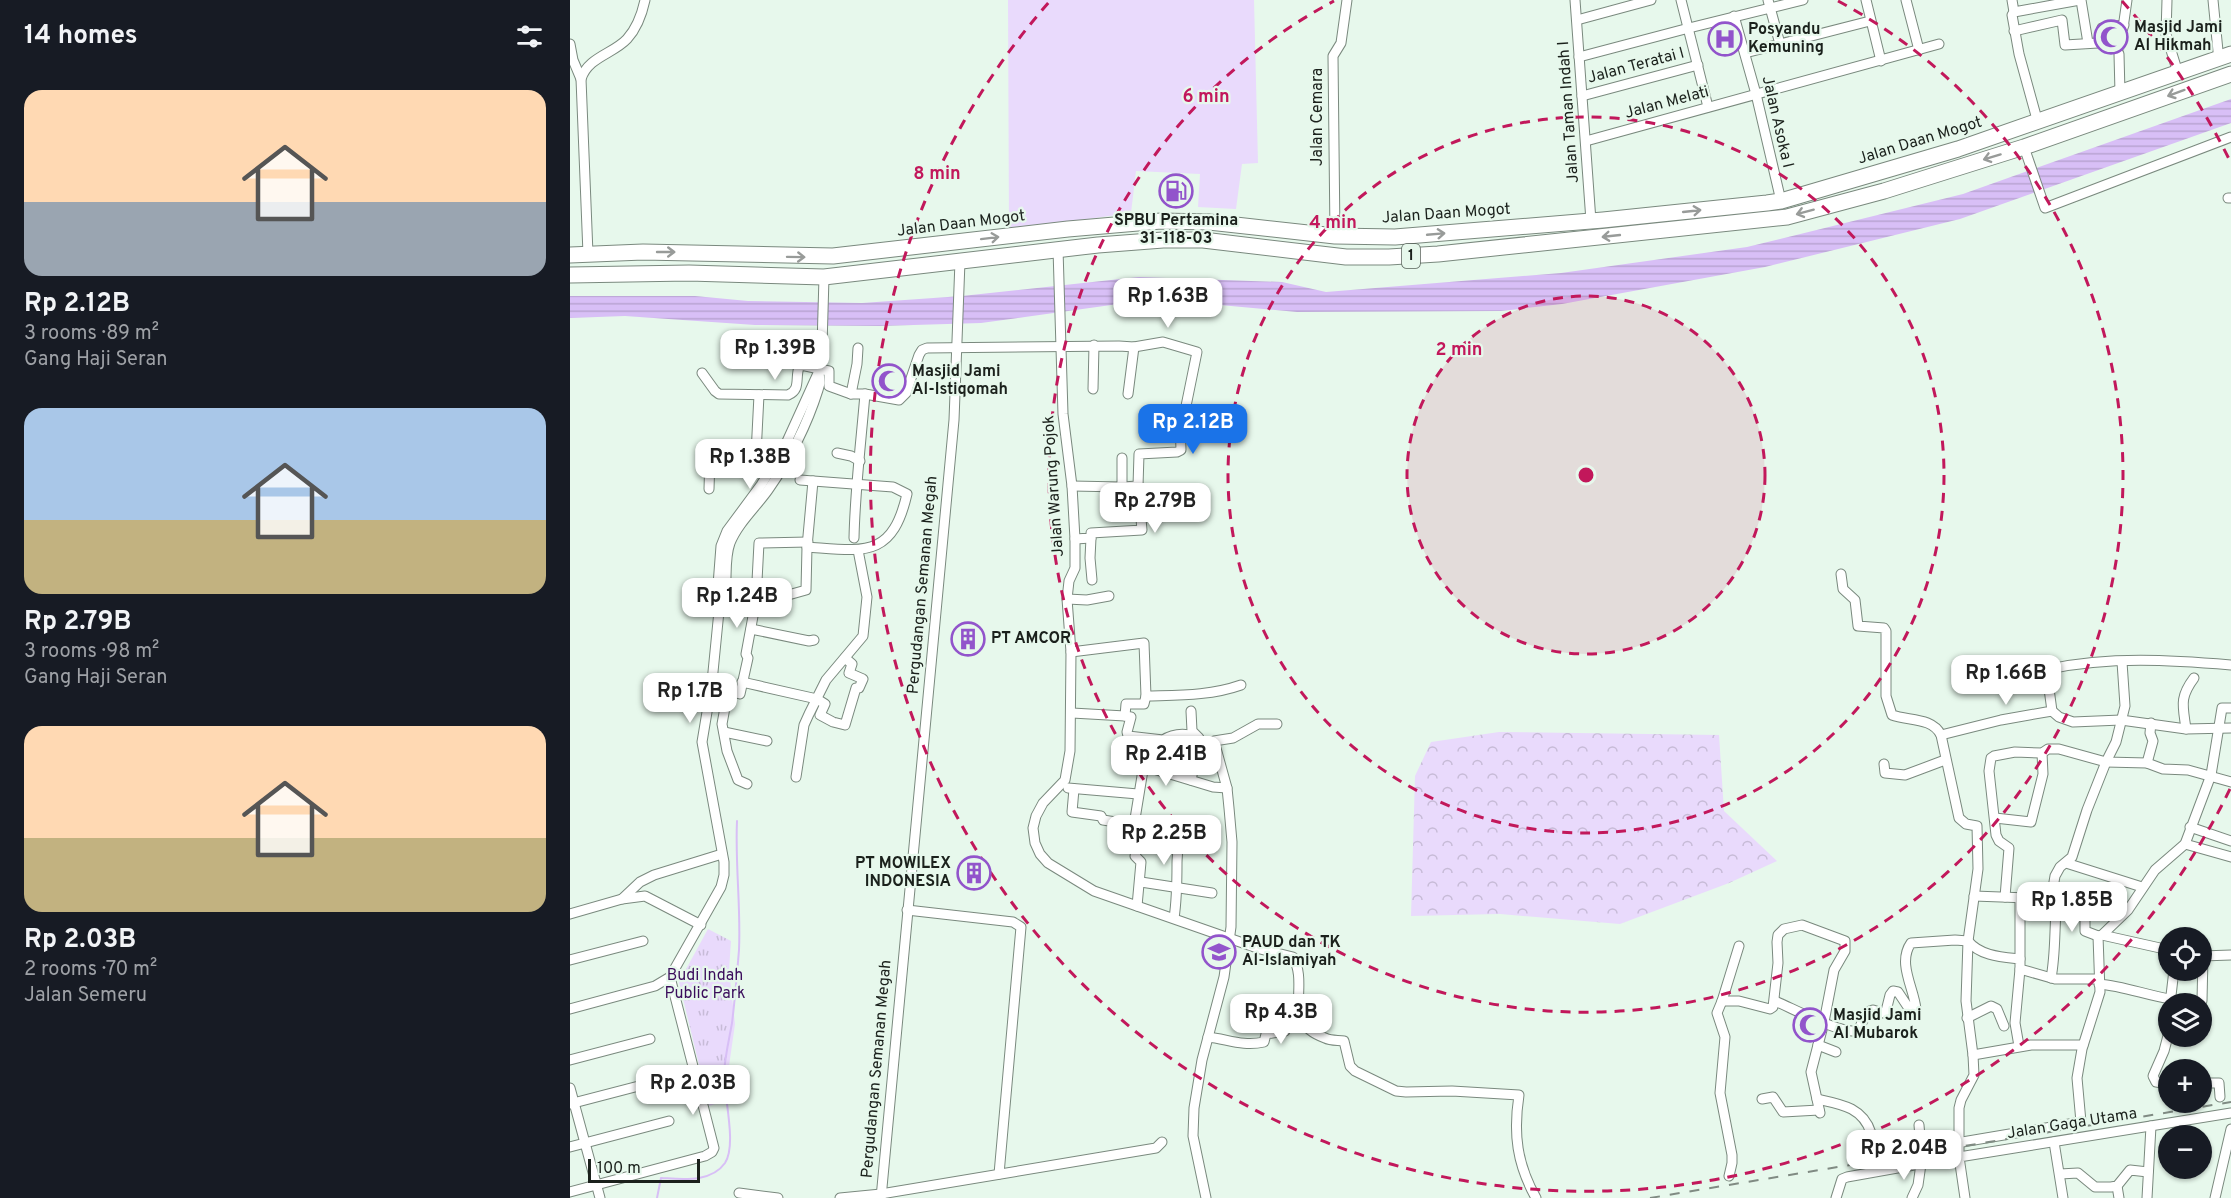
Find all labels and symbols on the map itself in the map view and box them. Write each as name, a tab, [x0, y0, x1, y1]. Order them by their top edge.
place label: Masjid Jami Al Hikmah	[2134, 18, 2223, 56]
mosque icon: Masjid Jami Al Hikmah	[2093, 19, 2129, 55]
place label: Posyandu Kemuning	[1748, 20, 1824, 58]
hospital icon: Posyandu Kemuning	[1707, 21, 1743, 57]
street label: Jalan Taman Indah I	[1554, 40, 1584, 184]
street label: Jalan Teratai I	[1585, 43, 1687, 89]
street label: Jalan Cemara	[1308, 68, 1328, 166]
street label: Jalan Asoka I	[1757, 74, 1797, 170]
street label: Jalan Melati	[1623, 82, 1711, 124]
text: 6 min	[1182, 86, 1230, 109]
one-way arrow	[2167, 89, 2186, 100]
street label: Jalan Daan Mogot	[1855, 113, 1985, 169]
one-way arrow	[1983, 152, 2002, 163]
text: 8 min	[913, 163, 961, 186]
fuel station icon: SPBU Pertamina 31-118-03	[1158, 173, 1194, 209]
street label: Jalan Daan Mogot	[1381, 200, 1511, 228]
one-way arrow	[1682, 205, 1702, 216]
street label: Jalan Daan Mogot	[896, 206, 1026, 242]
one-way arrow	[1796, 207, 1815, 219]
place label: SPBU Pertamina 31-118-03	[1114, 211, 1238, 249]
text: 4 min	[1309, 212, 1357, 235]
one-way arrow	[1425, 228, 1445, 239]
one-way arrow	[1602, 230, 1622, 241]
one-way arrow	[980, 233, 1000, 244]
road number: 1	[1402, 244, 1420, 268]
one-way arrow	[655, 246, 675, 258]
one-way arrow	[786, 251, 806, 262]
pin: Rp 1.63B	[1106, 278, 1230, 329]
pin: Rp 1.39B	[713, 330, 837, 381]
text: 2 min	[1435, 339, 1483, 362]
place label: Masjid Jami Al-Istiqomah	[912, 362, 1008, 400]
mosque icon: Masjid Jami Al-Istiqomah	[871, 363, 907, 399]
pin: Rp 2.12B	[1131, 404, 1255, 455]
street label: Jalan Warung Pojok	[1039, 415, 1069, 557]
pin: Rp 1.38B	[688, 439, 812, 490]
centre of rings	[1576, 465, 1596, 485]
street label: Pergudangan Semanan Megah	[903, 475, 943, 695]
pin: Rp 2.79B	[1093, 483, 1217, 534]
pin: Rp 1.24B	[675, 578, 799, 629]
building icon: PT AMCOR	[950, 621, 986, 657]
place label: PT AMCOR	[991, 629, 1071, 649]
pin: Rp 1.66B	[1944, 655, 2068, 706]
pin: Rp 1.7B	[635, 673, 745, 724]
pin: Rp 2.41B	[1104, 736, 1228, 787]
pin: Rp 2.25B	[1102, 815, 1226, 866]
place label: PT MOWILEX INDONESIA	[855, 854, 951, 892]
building icon: PT MOWILEX INDONESIA	[956, 855, 992, 891]
pin: Rp 1.85B	[2010, 882, 2134, 933]
place label: PAUD dan TK Al-Islamiyah	[1242, 933, 1341, 971]
school or university icon: PAUD dan TK Al-Islamiyah	[1201, 934, 1237, 970]
street label: Pergudangan Semanan Megah	[857, 959, 897, 1179]
park label: Budi Indah Public Park	[665, 966, 745, 1004]
pin: Rp 4.3B	[1226, 994, 1336, 1045]
place label: Masjid Jami Al Mubarok	[1833, 1006, 1922, 1044]
mosque icon: Masjid Jami Al Mubarok	[1792, 1007, 1828, 1043]
pin: Rp 2.03B	[631, 1065, 755, 1116]
street label: Jalan Gaga Utama	[2006, 1104, 2138, 1144]
pin: Rp 2.04B	[1842, 1130, 1966, 1181]
scale bar	[588, 1156, 700, 1184]

